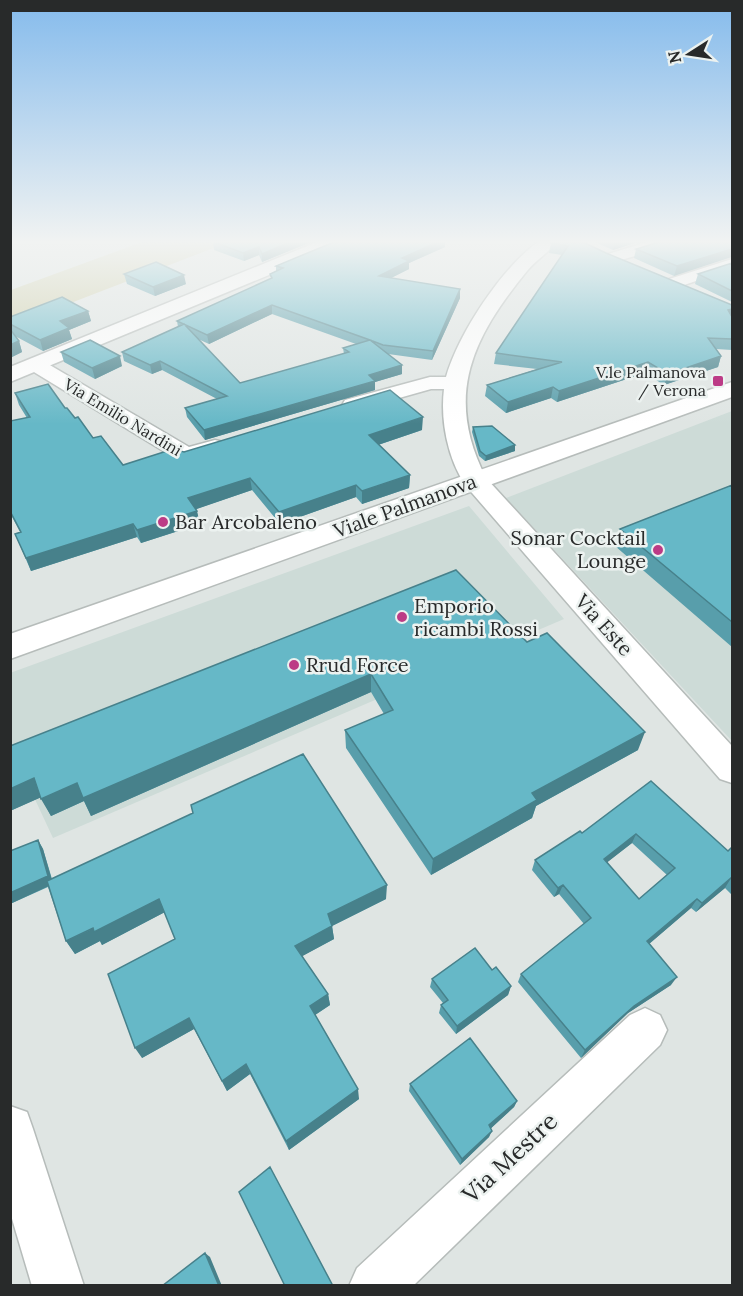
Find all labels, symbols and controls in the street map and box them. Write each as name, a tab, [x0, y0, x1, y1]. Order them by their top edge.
north arrow	[659, 24, 719, 84]
text: N	[663, 49, 685, 65]
place label: V.le Palmanova / Verona	[595, 362, 706, 401]
street label: Via Emilio Nardini	[60, 373, 185, 460]
marker: V.le Palmanova / Verona	[711, 374, 725, 388]
street label: Viale Palmanova	[329, 468, 480, 543]
place label: Bar Arcobaleno	[175, 509, 317, 534]
marker: Bar Arcobaleno	[156, 515, 170, 529]
place label: Sonar Cocktail Lounge	[510, 525, 646, 573]
marker: Sonar Cocktail Lounge	[651, 543, 665, 557]
street label: Via Este	[570, 588, 639, 661]
place label: Emporio ricambi Rossi	[414, 593, 538, 641]
marker: Emporio ricambi Rossi	[395, 610, 409, 624]
place label: Rrud Force	[306, 652, 409, 677]
marker: Rrud Force	[287, 658, 301, 672]
street label: Via Mestre	[455, 1106, 564, 1210]

